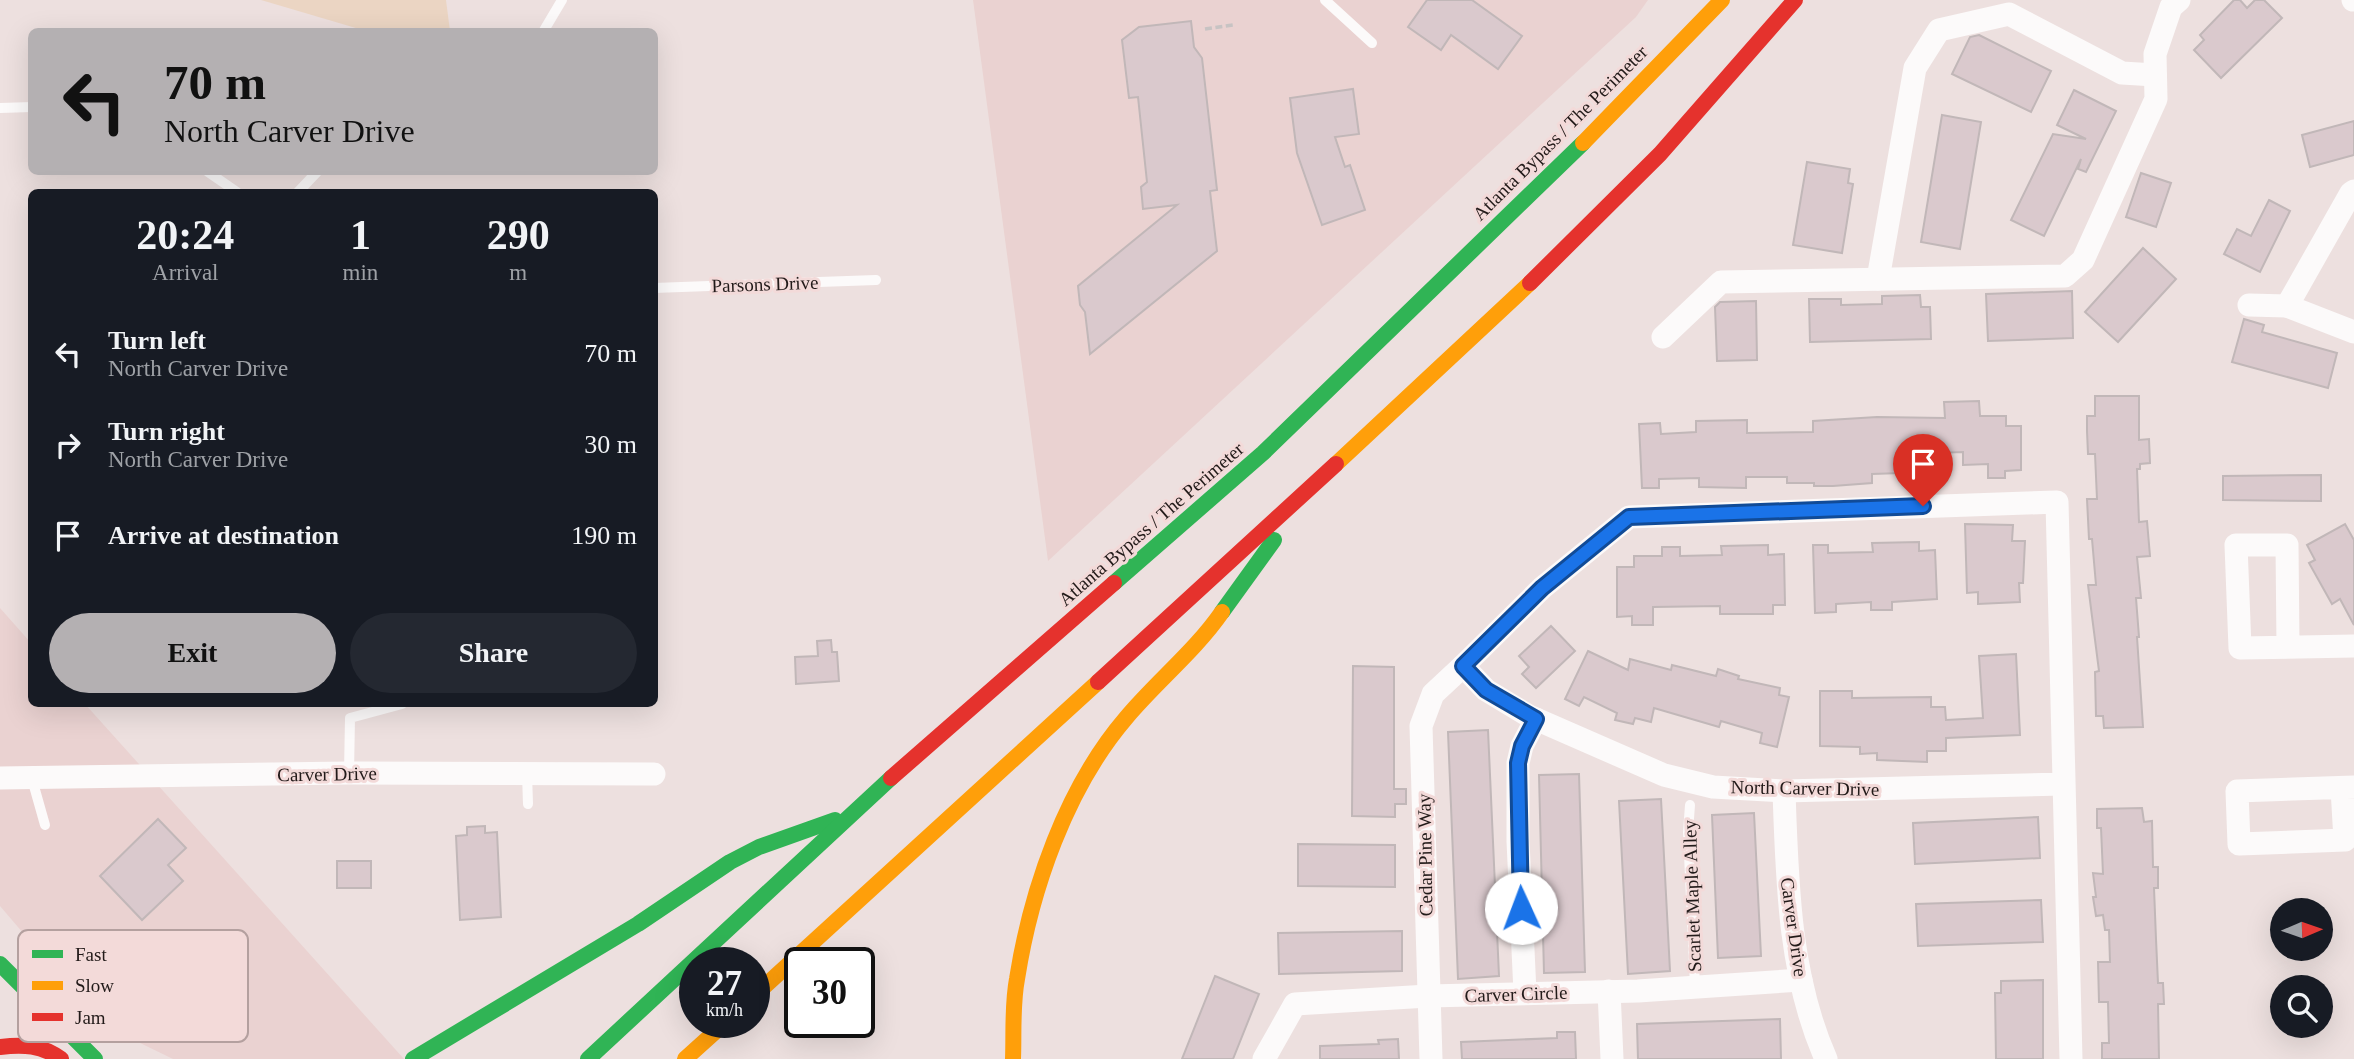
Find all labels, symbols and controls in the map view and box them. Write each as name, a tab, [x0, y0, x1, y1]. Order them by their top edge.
street label: Atlanta Bypass / The Perimeter	[1468, 41, 1652, 225]
text: 70 m	[164, 55, 266, 110]
icon: left	[49, 56, 140, 147]
text: North Carver Drive	[164, 113, 415, 149]
text: 20:24	[136, 212, 234, 258]
text: 1	[350, 212, 371, 258]
text: 290	[487, 212, 550, 258]
text: Arrival	[152, 260, 219, 285]
text: min	[343, 260, 378, 285]
text: m	[509, 260, 527, 285]
street label: Parsons Drive	[711, 272, 819, 296]
text: Turn left	[108, 326, 206, 355]
icon: left	[49, 335, 87, 373]
text: 70 m	[584, 339, 637, 368]
text: North Carver Drive	[108, 356, 288, 381]
text: Turn right	[108, 417, 225, 446]
icon: right	[49, 426, 87, 464]
text: 30 m	[584, 430, 637, 459]
pin	[1893, 434, 1953, 506]
street label: Atlanta Bypass / The Perimeter	[1054, 438, 1248, 610]
icon: arrive	[1904, 445, 1942, 483]
text: North Carver Drive	[108, 447, 288, 472]
icon: arrive	[49, 517, 87, 555]
text: Arrive at destination	[108, 521, 339, 550]
text: 190 m	[571, 521, 637, 550]
button: Exit	[49, 613, 336, 693]
button: Share	[350, 613, 637, 693]
street label: Carver Drive	[277, 763, 377, 785]
street label: North Carver Drive	[1730, 776, 1880, 800]
street label: Cedar Pine Way	[1413, 793, 1437, 917]
street label: Scarlet Maple Alley	[1679, 819, 1705, 972]
position arrow	[1484, 871, 1558, 945]
street label: Carver Drive	[1777, 876, 1811, 978]
north arrow	[2270, 898, 2333, 961]
map controls	[2270, 898, 2333, 1038]
legend	[18, 930, 248, 1042]
text: Fast	[75, 944, 107, 965]
speed limit sign: 30	[784, 947, 875, 1038]
text: 27	[707, 964, 742, 1003]
text: Slow	[75, 975, 114, 996]
button: search	[2270, 975, 2333, 1038]
street label: Carver Circle	[1464, 982, 1568, 1006]
text: km/h	[706, 1000, 743, 1020]
text: Jam	[75, 1007, 106, 1028]

